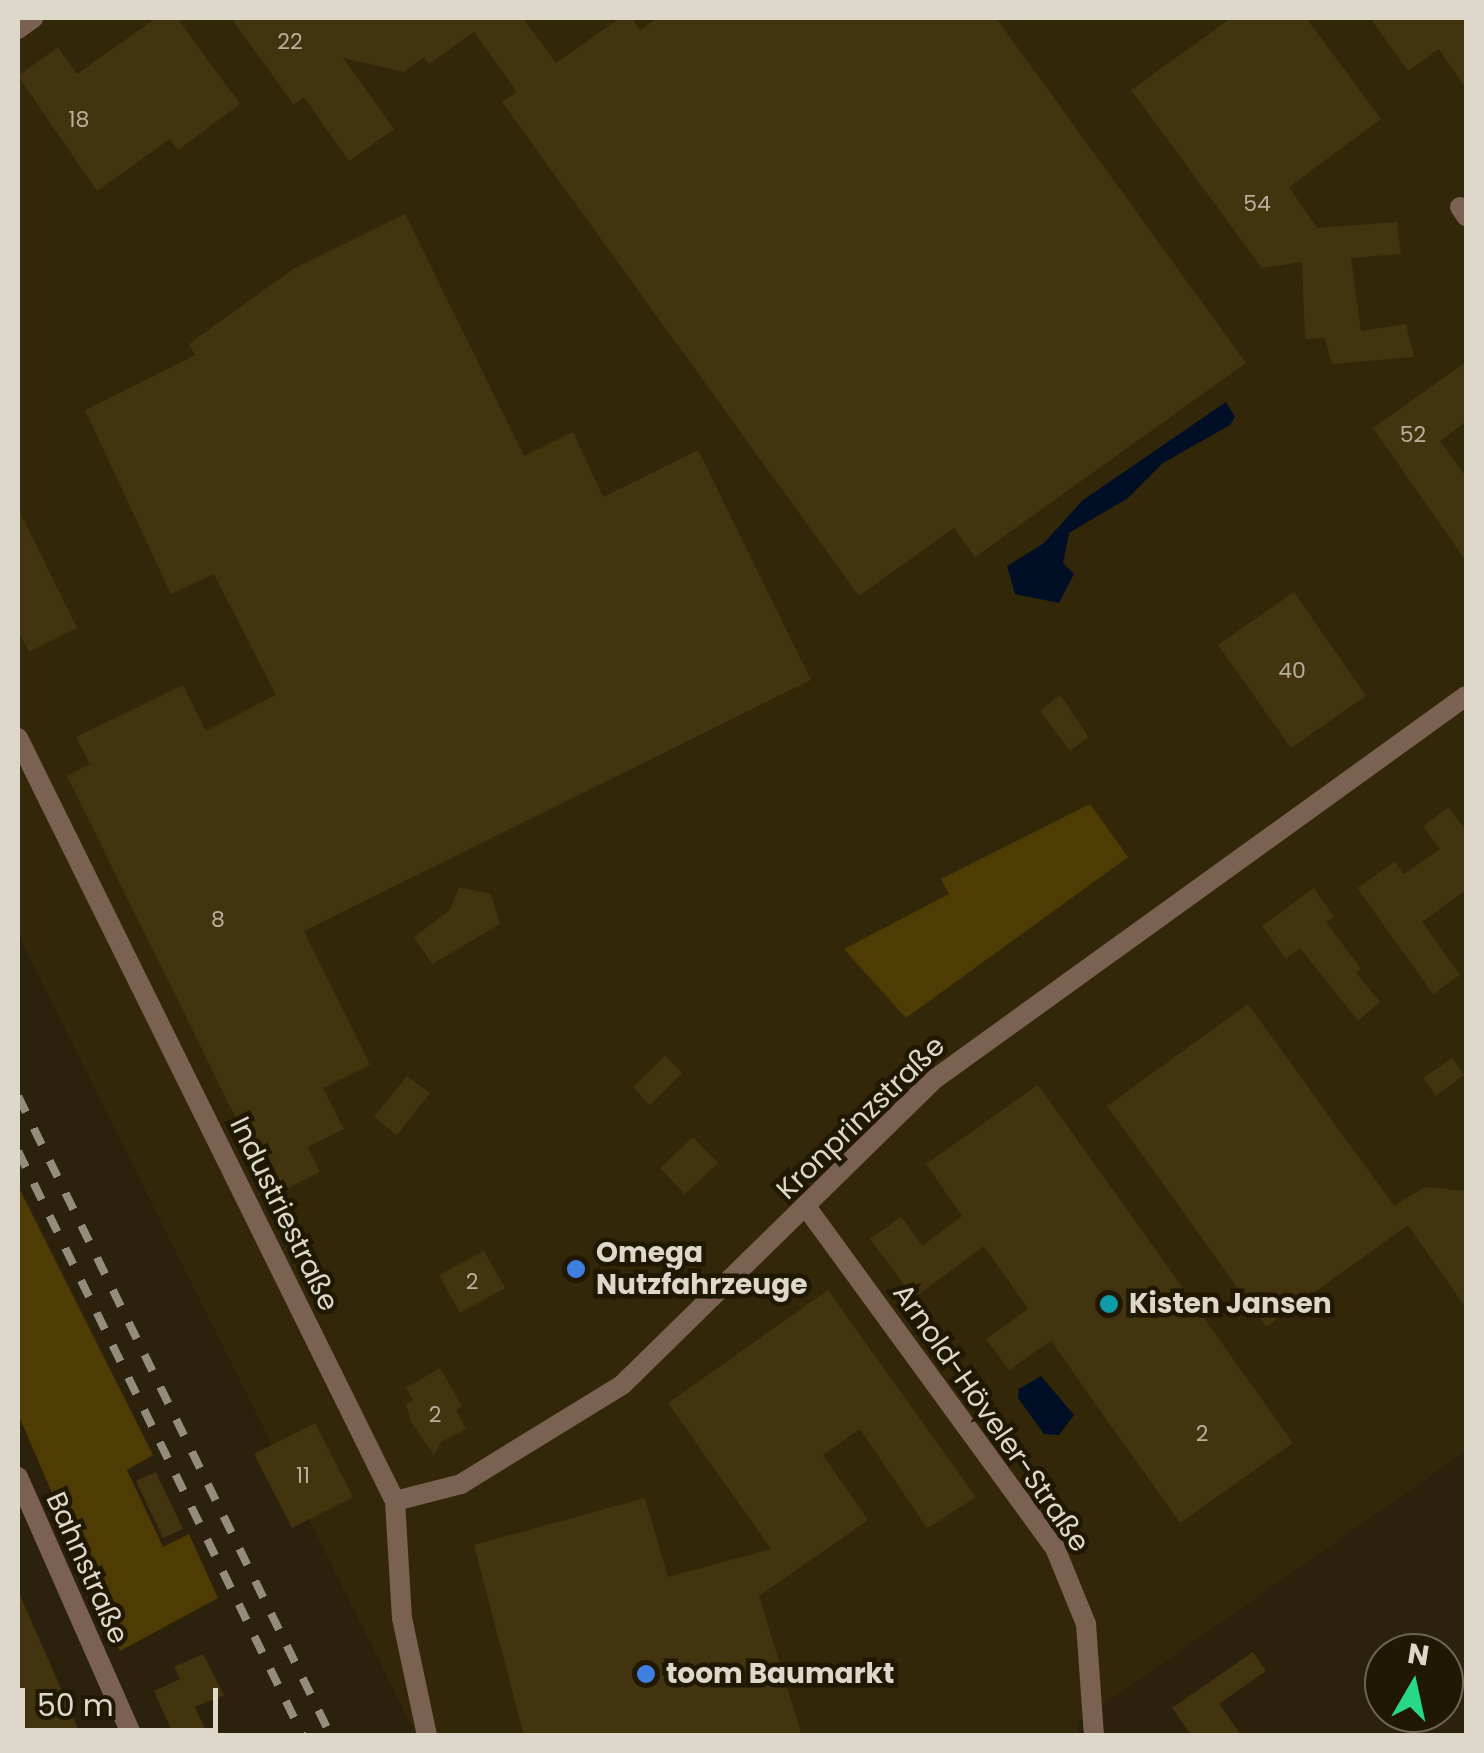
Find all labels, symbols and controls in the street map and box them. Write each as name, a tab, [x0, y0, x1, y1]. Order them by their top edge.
house number: 22	[277, 29, 303, 55]
house number: 18	[69, 107, 89, 133]
house number: 54	[1243, 191, 1271, 217]
house number: 52	[1400, 422, 1426, 448]
house number: 40	[1278, 658, 1306, 684]
house number: 8	[211, 907, 225, 933]
street label: Kronprinzstraße	[770, 1029, 952, 1207]
street label: Industriestraße	[222, 1111, 346, 1317]
place label: Omega Nutzfahrzeuge	[596, 1236, 807, 1302]
marker: Omega Nutzfahrzeuge	[565, 1258, 587, 1280]
house number: 2	[466, 1269, 478, 1295]
street label: Arnold-Höveler-Straße	[886, 1278, 1096, 1558]
place label: Kisten Jansen	[1129, 1287, 1332, 1321]
marker: Kisten Jansen	[1098, 1293, 1120, 1315]
house number: 2	[429, 1402, 441, 1428]
house number: 2	[1196, 1421, 1208, 1447]
house number: 11	[296, 1463, 310, 1489]
street label: Bahnstraße	[39, 1487, 135, 1649]
north arrow	[1364, 1633, 1464, 1733]
text: N	[1405, 1634, 1432, 1676]
place label: toom Baumarkt	[666, 1657, 894, 1691]
marker: toom Baumarkt	[635, 1663, 657, 1685]
scale bar	[25, 1668, 222, 1730]
text: 50 m	[37, 1684, 114, 1727]

